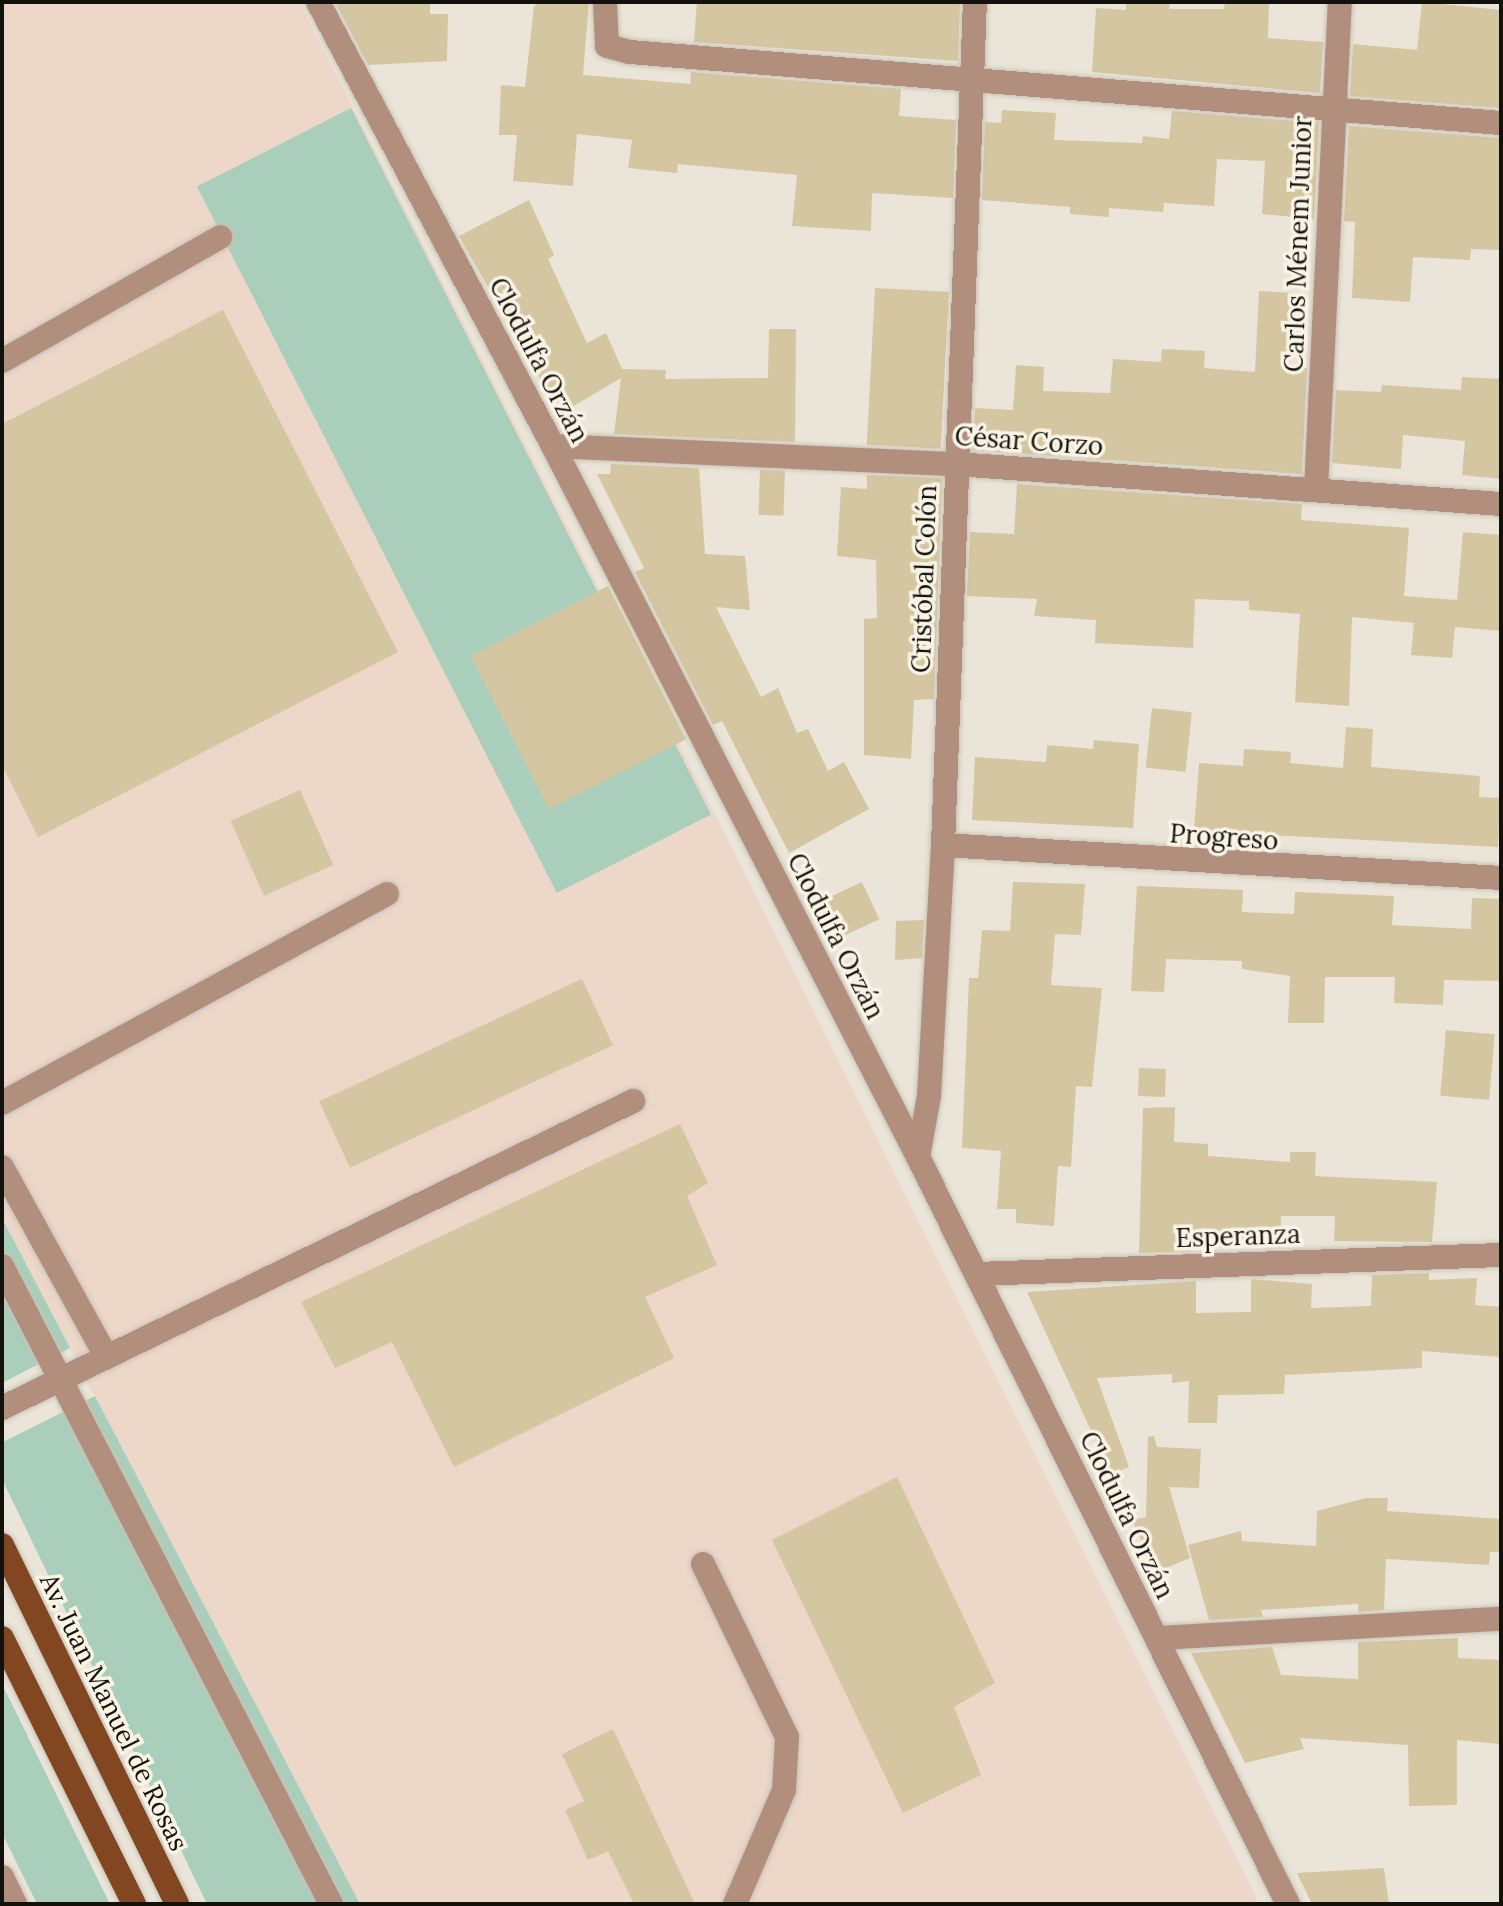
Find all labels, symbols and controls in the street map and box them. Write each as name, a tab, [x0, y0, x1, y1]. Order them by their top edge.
street label: Carlos Ménem Junior	[1278, 115, 1318, 373]
street label: Clodulfa Orzán	[482, 272, 596, 448]
street label: César Corzo	[954, 420, 1104, 462]
street label: Cristóbal Colón	[905, 485, 943, 673]
street label: Progreso	[1169, 818, 1279, 856]
street label: Clodulfa Orzán	[781, 848, 891, 1024]
street label: Esperanza	[1175, 1218, 1301, 1254]
street label: Clodulfa Orzán	[1073, 1426, 1181, 1604]
street label: Av. Juan Manuel de Rosas	[33, 1568, 195, 1856]

